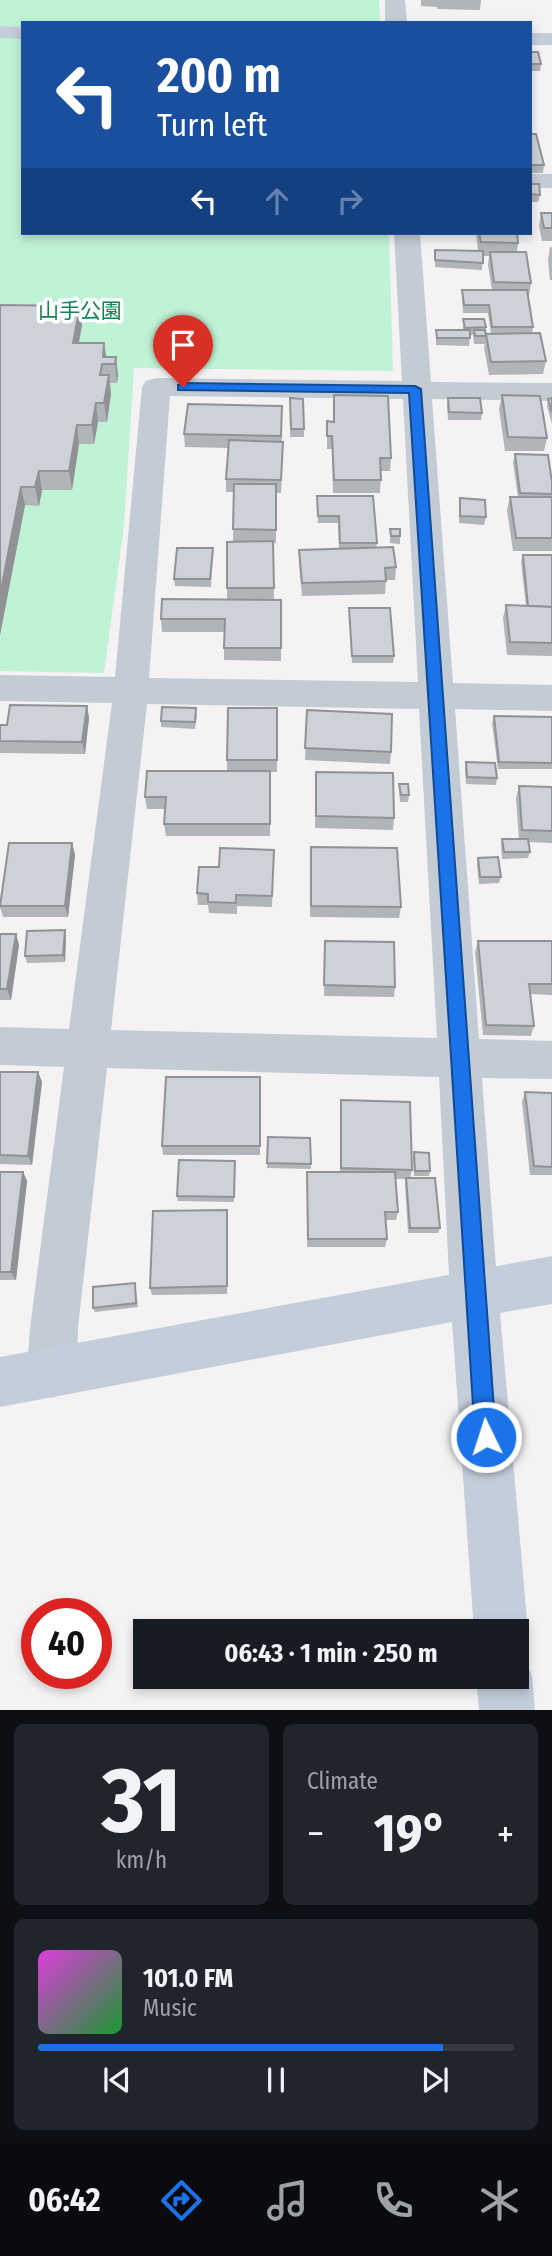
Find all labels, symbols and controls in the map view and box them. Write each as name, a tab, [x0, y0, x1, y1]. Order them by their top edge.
text: 200 m	[157, 46, 281, 105]
icon: left	[42, 49, 133, 140]
text: Turn left	[157, 106, 267, 144]
icon: left	[185, 182, 223, 220]
icon: ahead	[258, 182, 296, 220]
icon: right	[331, 182, 369, 220]
park label: 山手公園	[38, 298, 122, 324]
pin	[153, 315, 213, 387]
icon: arrive	[164, 326, 202, 364]
position arrow	[449, 1400, 523, 1474]
speed limit sign: 40	[21, 1598, 112, 1689]
text: 06:43 · 1 min · 250 m	[224, 1638, 438, 1669]
text: 31	[102, 1746, 181, 1855]
text: Climate	[307, 1767, 378, 1795]
text: 19°	[374, 1802, 447, 1865]
text: −	[307, 1811, 324, 1857]
text: +	[497, 1811, 514, 1857]
text: km/h	[116, 1846, 167, 1874]
text: 101.0 FM	[143, 1963, 233, 1994]
text: Music	[143, 1994, 197, 2022]
icon: previous	[98, 2061, 136, 2099]
icon: pause	[257, 2061, 295, 2099]
icon: next	[416, 2061, 454, 2099]
icon: directions	[157, 2176, 206, 2225]
icon: music	[263, 2176, 312, 2225]
icon: phone	[369, 2176, 418, 2225]
icon: climate	[475, 2176, 524, 2225]
text: 06:42	[28, 2181, 101, 2219]

